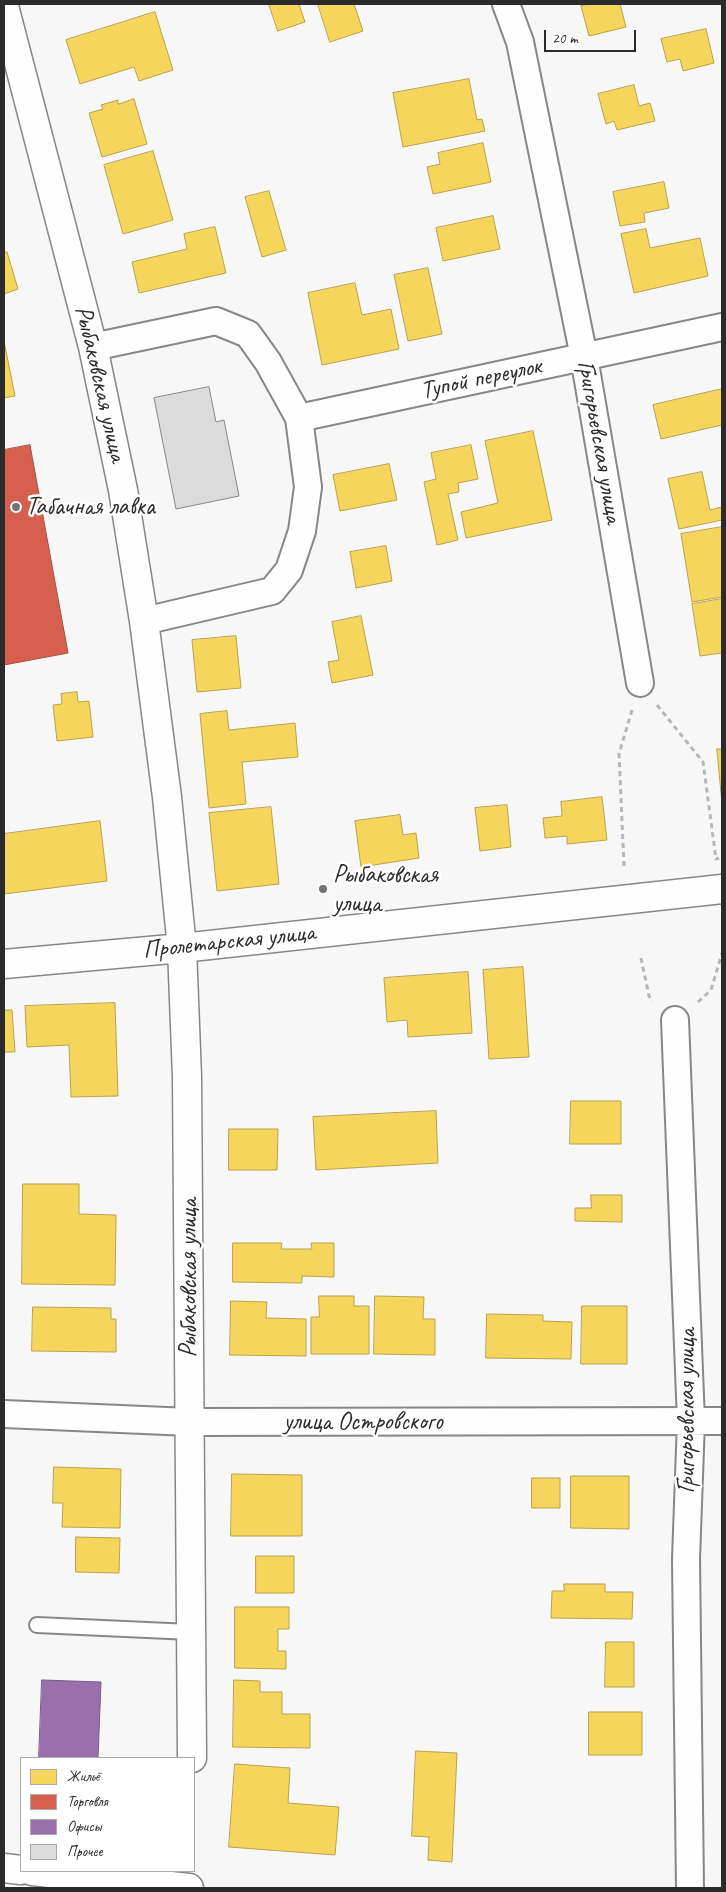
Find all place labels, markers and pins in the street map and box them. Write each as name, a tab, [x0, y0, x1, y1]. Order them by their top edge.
place label: Табачная лавка	[26, 492, 155, 522]
marker: Табачная лавка	[10, 501, 22, 513]
place label: Рыбаковская улица	[333, 860, 438, 919]
marker: Рыбаковская улица	[317, 883, 329, 895]

